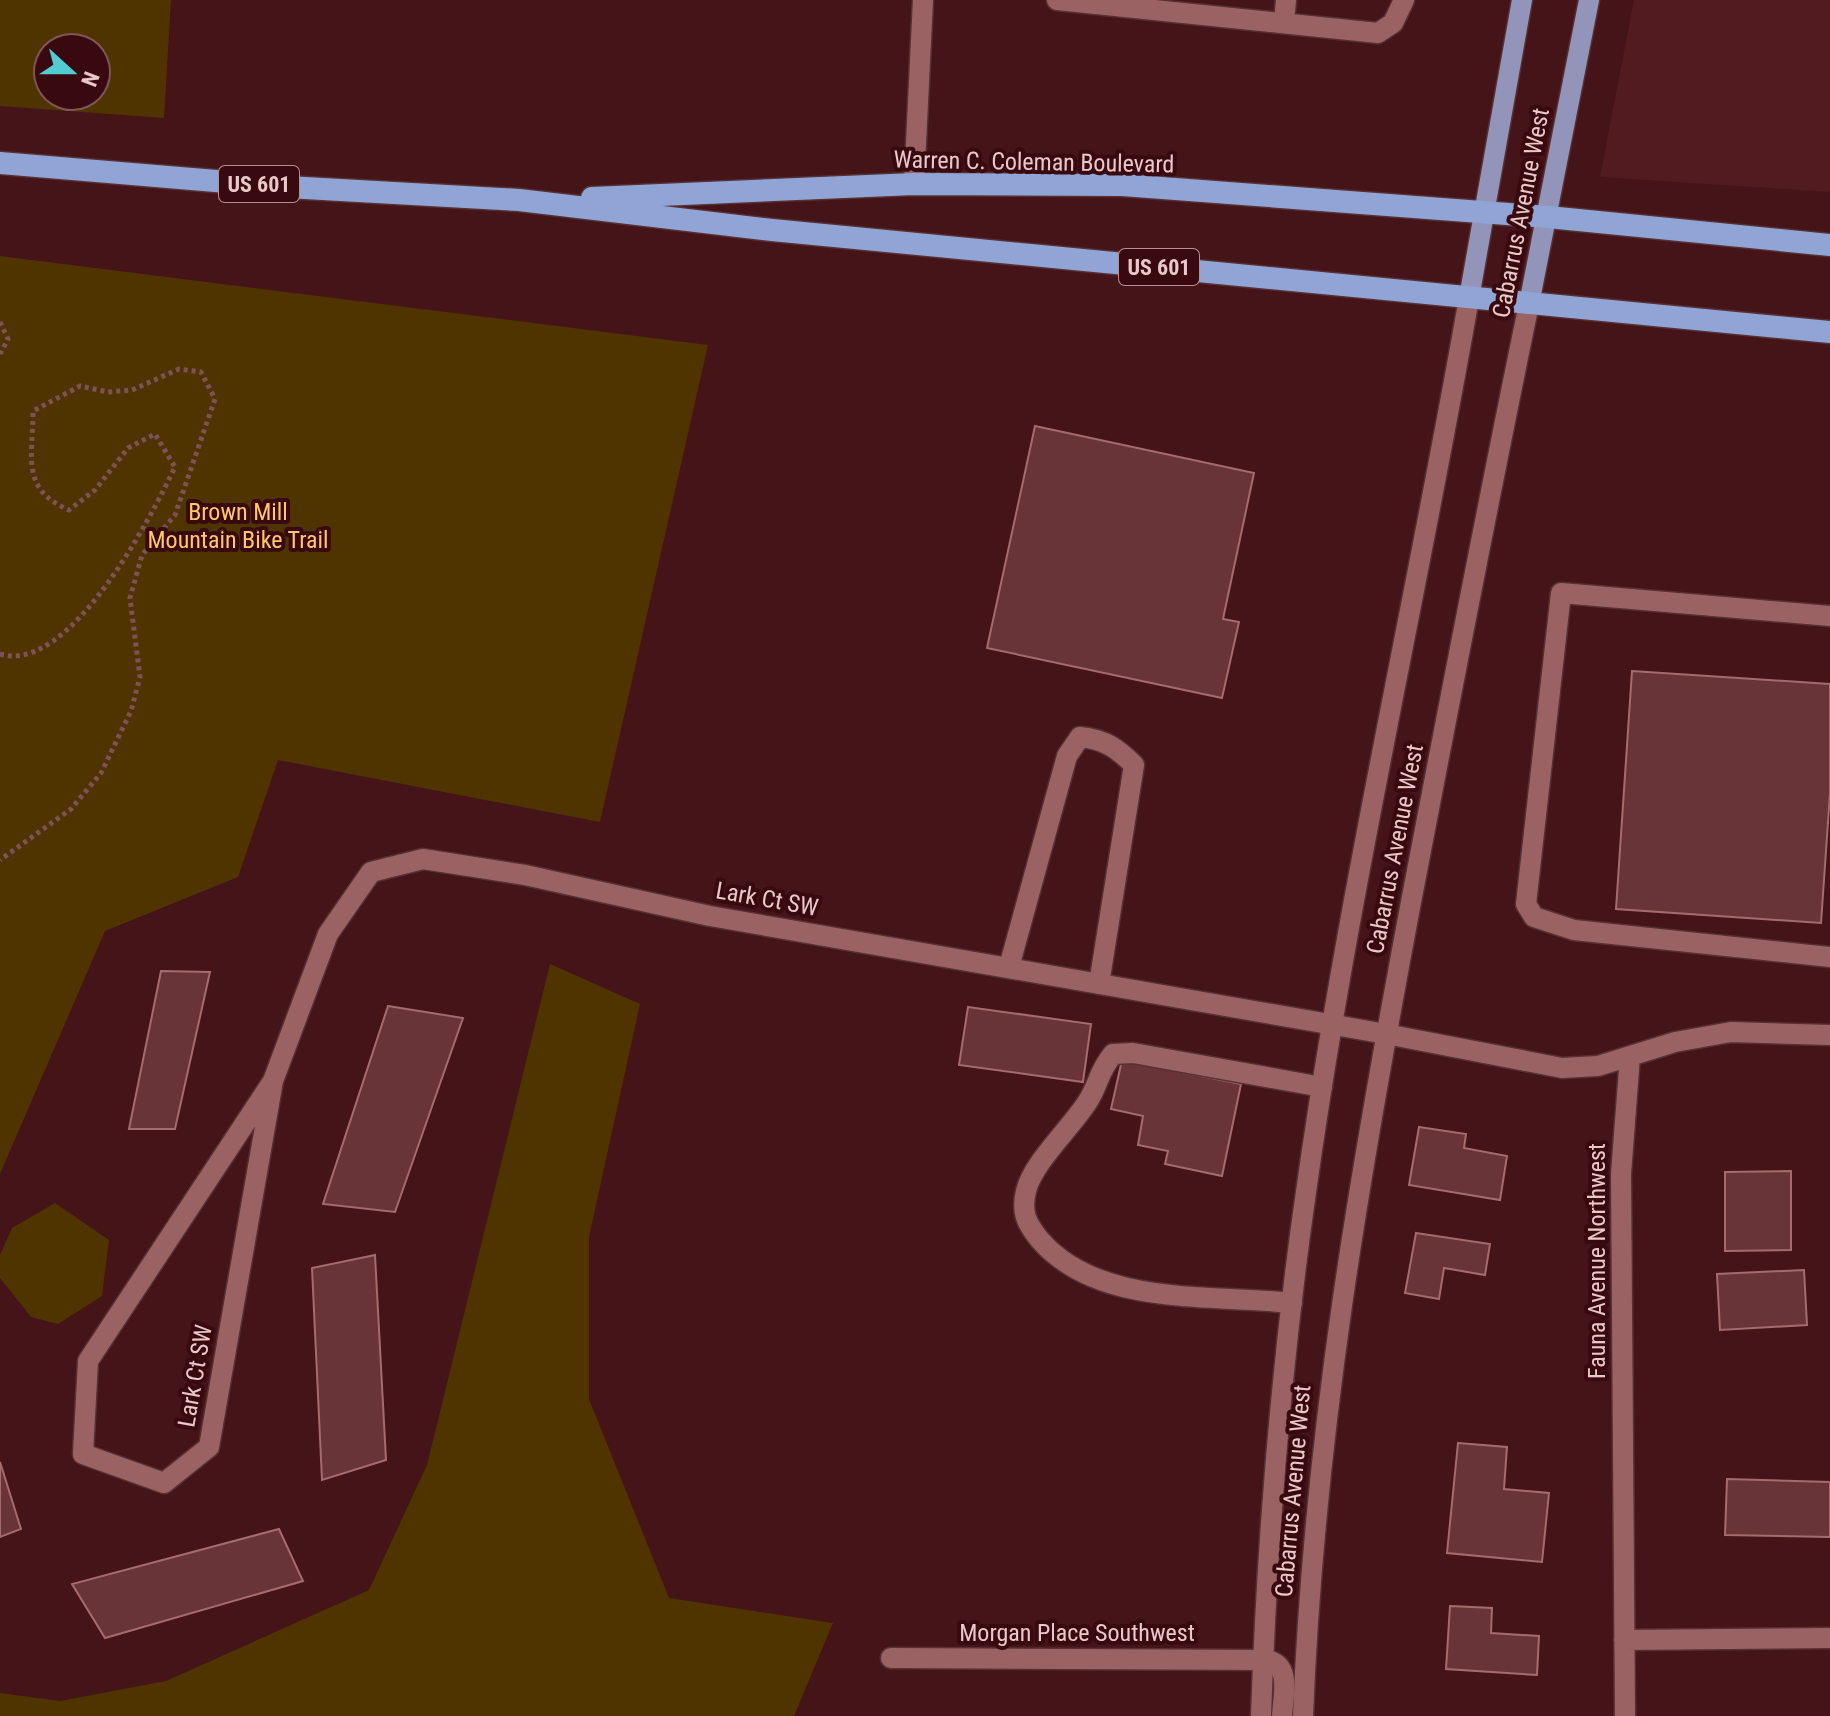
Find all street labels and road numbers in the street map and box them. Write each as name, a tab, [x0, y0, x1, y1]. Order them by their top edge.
street label: Cabarrus Avenue West	[1487, 106, 1555, 320]
street label: Warren C. Coleman Boulevard	[893, 146, 1175, 178]
road number: US 601	[219, 166, 299, 202]
road number: US 601	[1119, 249, 1199, 285]
street label: Cabarrus Avenue West	[1361, 742, 1429, 956]
street label: Lark Ct SW	[714, 876, 820, 922]
street label: Fauna Avenue Northwest	[1583, 1143, 1611, 1379]
street label: Lark Ct SW	[172, 1323, 218, 1429]
street label: Cabarrus Avenue West	[1270, 1384, 1316, 1598]
street label: Morgan Place Southwest	[959, 1619, 1195, 1647]

